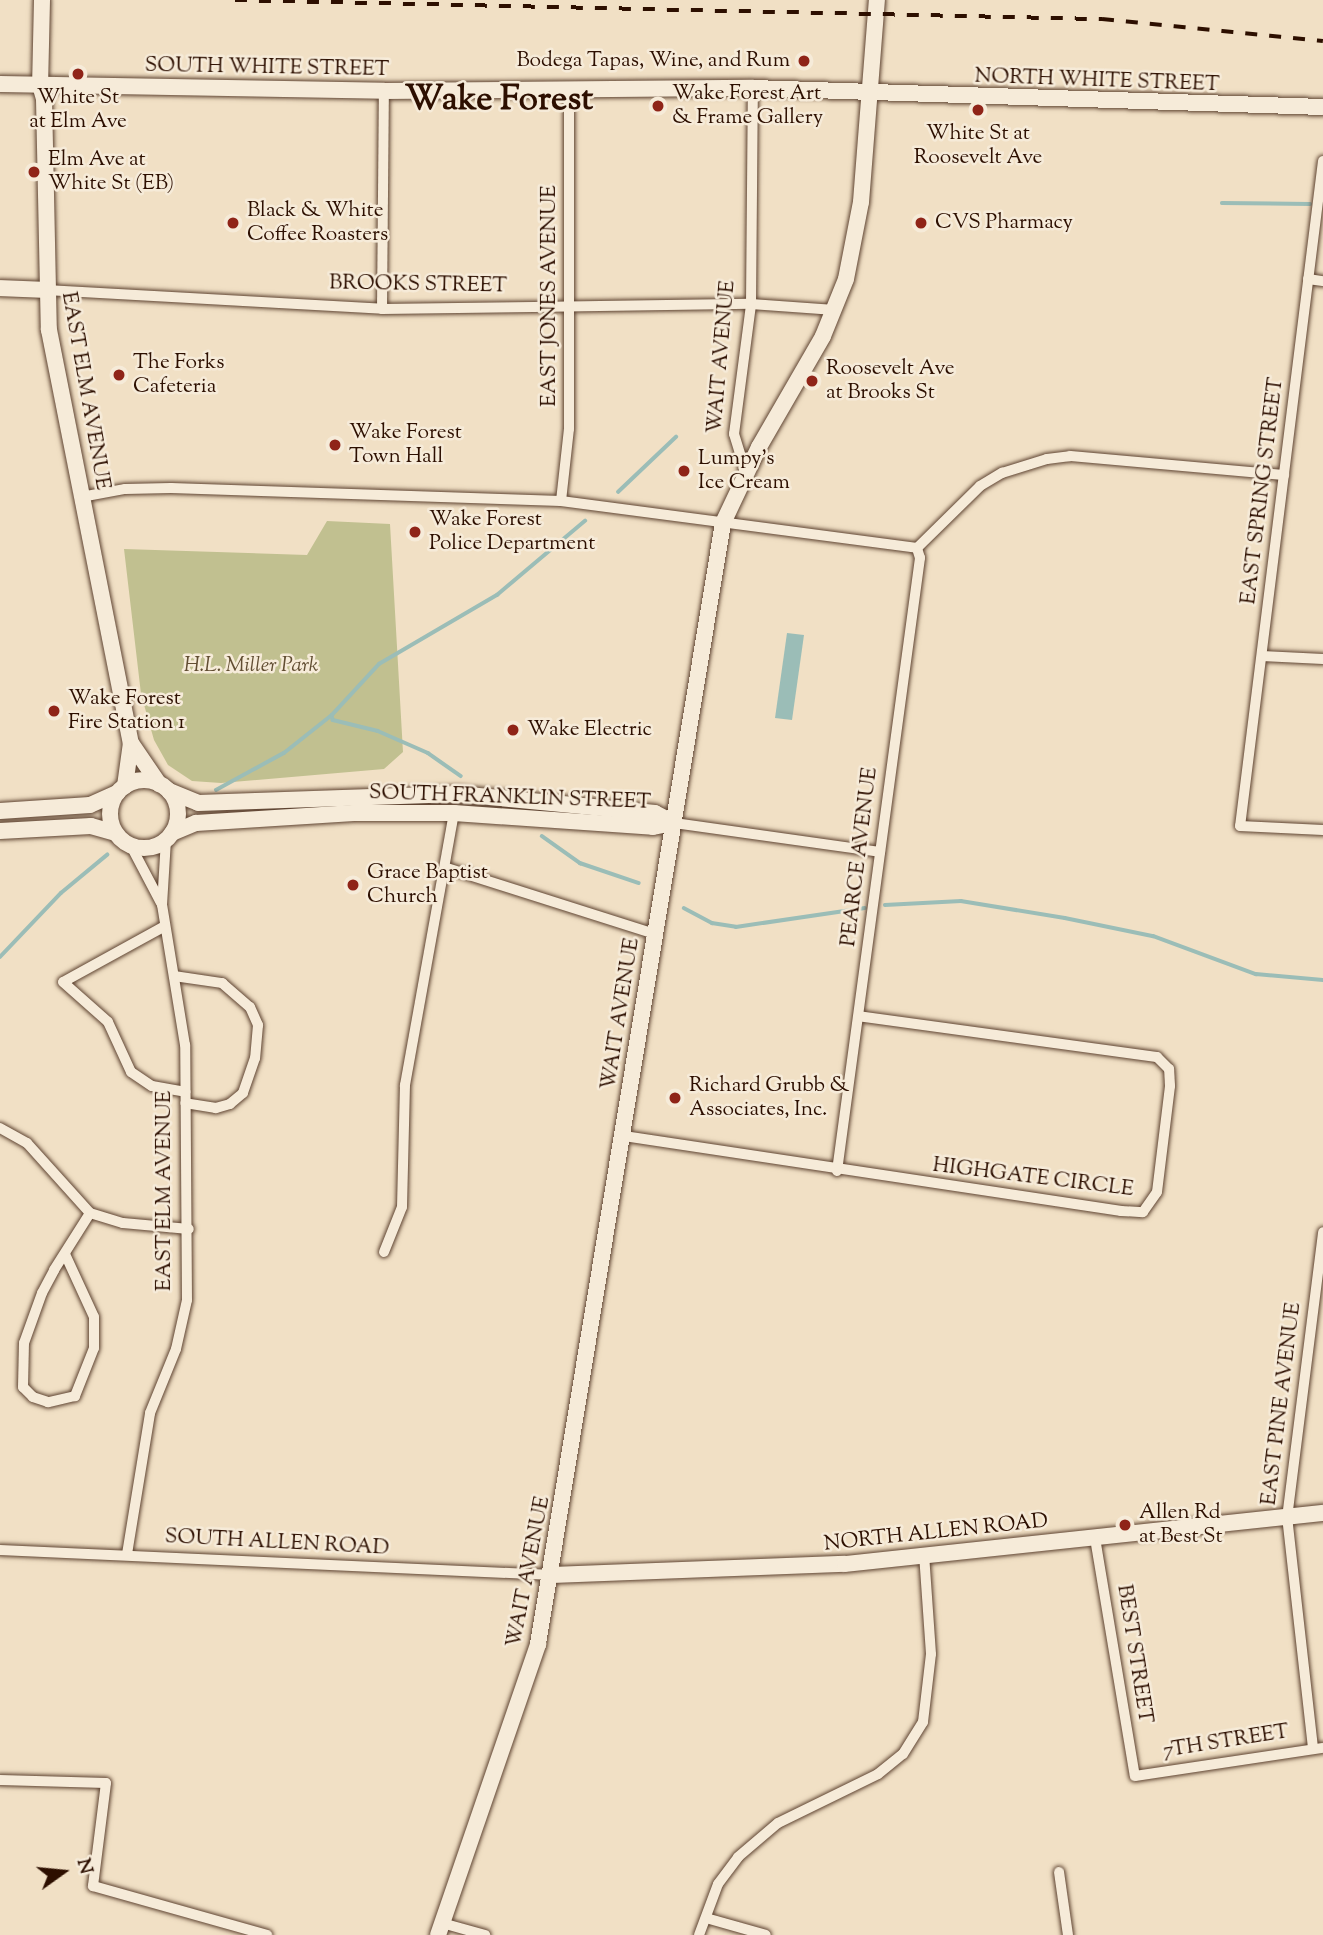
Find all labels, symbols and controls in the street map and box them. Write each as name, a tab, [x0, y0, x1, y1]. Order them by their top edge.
place label: Bodega Tapas, Wine, and Rum	[516, 48, 790, 74]
street label: SOUTH WHITE STREET	[144, 53, 390, 83]
marker: Bodega Tapas, Wine, and Rum	[796, 53, 812, 69]
street label: NORTH WHITE STREET	[974, 64, 1220, 98]
marker: White St at Elm Ave	[70, 66, 86, 82]
district label: Wake Forest	[405, 80, 593, 122]
place label: Wake Forest Art & Frame Gallery	[672, 81, 823, 131]
place label: White St at Elm Ave	[29, 85, 127, 135]
marker: Wake Forest Art & Frame Gallery	[650, 98, 666, 114]
marker: White St at Roosevelt Ave	[970, 102, 986, 118]
place label: White St at Roosevelt Ave	[914, 121, 1042, 171]
place label: Elm Ave at White St (EB)	[48, 147, 174, 197]
marker: Elm Ave at White St (EB)	[26, 164, 42, 180]
street label: EAST JONES AVENUE	[537, 185, 563, 407]
place label: Black & White Coffee Roasters	[247, 198, 388, 248]
place label: CVS Pharmacy	[935, 210, 1073, 236]
marker: Black & White Coffee Roasters	[225, 215, 241, 231]
marker: CVS Pharmacy	[913, 215, 929, 231]
street label: BROOKS STREET	[329, 271, 507, 299]
street label: WAIT AVENUE	[703, 279, 741, 435]
street label: EAST ELM AVENUE	[55, 290, 115, 492]
place label: The Forks Cafeteria	[133, 350, 224, 400]
place label: Roosevelt Ave at Brooks St	[826, 356, 955, 406]
marker: The Forks Cafeteria	[111, 367, 127, 383]
marker: Roosevelt Ave at Brooks St	[804, 373, 820, 389]
street label: EAST SPRING STREET	[1237, 376, 1289, 606]
place label: Wake Forest Town Hall	[349, 420, 462, 470]
marker: Wake Forest Town Hall	[327, 437, 343, 453]
place label: Lumpy's Ice Cream	[698, 446, 790, 496]
marker: Lumpy's Ice Cream	[676, 463, 692, 479]
place label: Wake Forest Police Department	[429, 507, 595, 557]
marker: Wake Forest Police Department	[407, 524, 423, 540]
park label: H.L. Miller Park	[184, 653, 318, 679]
place label: Wake Forest Fire Station 1	[68, 686, 185, 736]
marker: Wake Forest Fire Station 1	[46, 703, 62, 719]
place label: Wake Electric	[527, 717, 652, 743]
marker: Wake Electric	[505, 722, 521, 738]
street label: PEARCE AVENUE	[836, 766, 884, 948]
street label: SOUTH FRANKLIN STREET	[368, 780, 652, 816]
place label: Grace Baptist Church	[367, 860, 488, 910]
marker: Grace Baptist Church	[345, 877, 361, 893]
street label: WAIT AVENUE	[597, 936, 645, 1092]
place label: Richard Grubb & Associates, Inc.	[689, 1073, 849, 1123]
marker: Richard Grubb & Associates, Inc.	[667, 1090, 683, 1106]
street label: EAST ELM AVENUE	[152, 1091, 178, 1291]
street label: HIGHGATE CIRCLE	[931, 1153, 1135, 1203]
street label: EAST PINE AVENUE	[1257, 1301, 1307, 1507]
street label: WAIT AVENUE	[502, 1494, 556, 1650]
place label: Allen Rd at Best St	[1139, 1500, 1223, 1550]
street label: NORTH ALLEN ROAD	[823, 1509, 1049, 1557]
marker: Allen Rd at Best St	[1117, 1517, 1133, 1533]
street label: SOUTH ALLEN ROAD	[164, 1525, 390, 1561]
street label: BEST STREET	[1111, 1583, 1157, 1725]
street label: 7TH STREET	[1161, 1720, 1291, 1764]
north arrow	[28, 1837, 98, 1907]
text: N	[69, 1856, 99, 1877]

